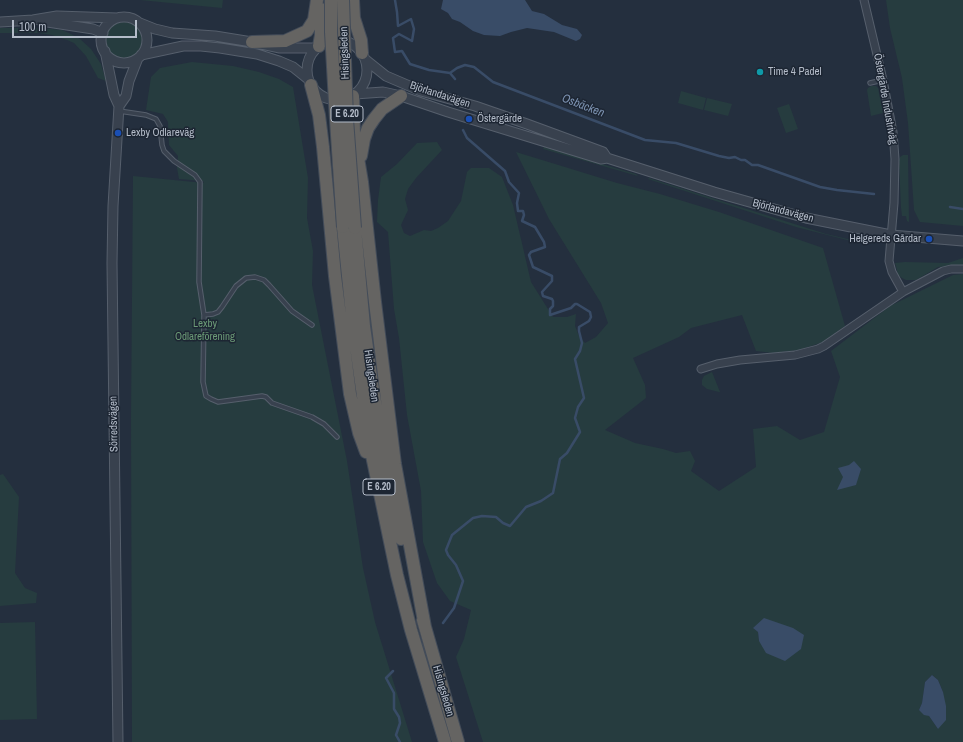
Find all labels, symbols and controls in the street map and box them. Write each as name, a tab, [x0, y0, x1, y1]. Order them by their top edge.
scale bar	[14, 12, 139, 38]
text: 100 m	[19, 19, 46, 35]
street label: Hisingsleden	[337, 26, 353, 80]
street label: Östergärde Industriväg	[870, 52, 900, 146]
place label: Time 4 Padel	[768, 65, 821, 79]
marker: Time 4 Padel	[755, 67, 765, 77]
street label: Björlandavägen	[408, 79, 472, 111]
water label: Osbäcken	[560, 91, 606, 121]
road number: E 6.20	[331, 106, 363, 122]
place label: Östergärde	[477, 112, 522, 126]
marker: Östergärde	[464, 114, 474, 124]
place label: Lexby Odlareväg	[126, 126, 194, 140]
marker: Lexby Odlareväg	[113, 128, 123, 138]
street label: Björlandavägen	[751, 197, 815, 225]
place label: Helgereds Gårdar	[849, 232, 921, 246]
marker: Helgereds Gårdar	[924, 234, 934, 244]
park label: Lexby Odlareförening	[175, 317, 235, 343]
street label: Hisingsleden	[361, 349, 381, 403]
street label: Sörredsvägen	[107, 396, 121, 452]
road number: E 6.20	[363, 479, 395, 495]
street label: Hisingsleden	[429, 664, 457, 718]

